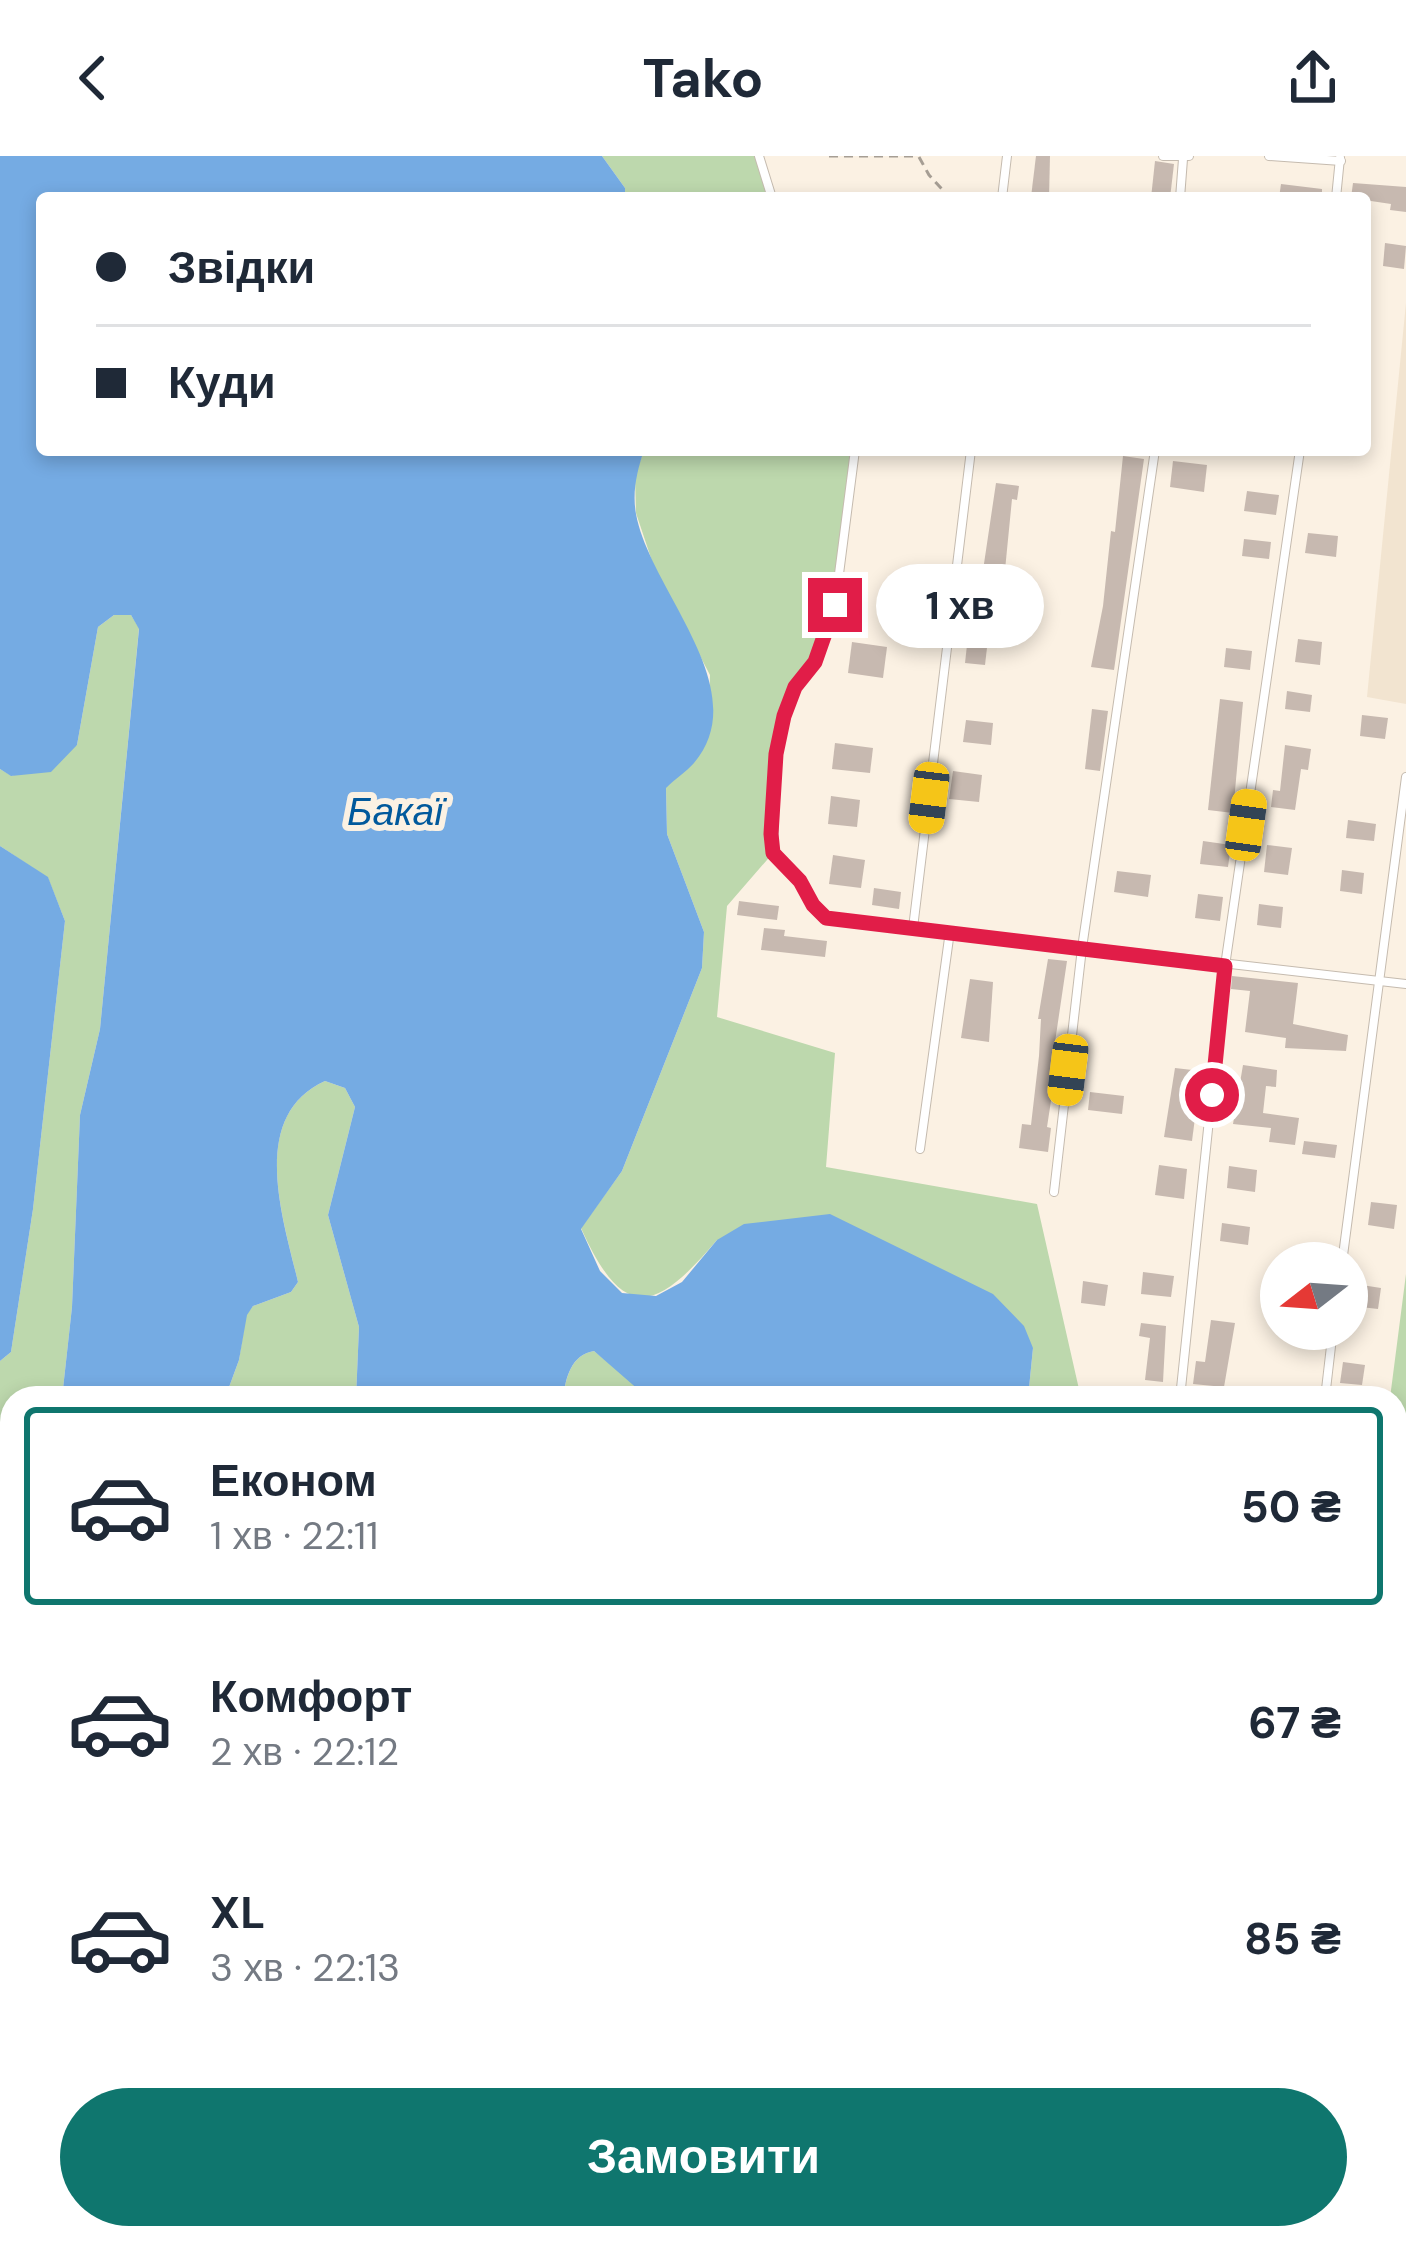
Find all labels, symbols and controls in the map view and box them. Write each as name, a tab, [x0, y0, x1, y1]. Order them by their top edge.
text: Tako	[642, 43, 764, 114]
icon: back	[60, 45, 126, 111]
icon: share	[1280, 45, 1346, 111]
text: Звідки	[168, 238, 315, 297]
text: Куди	[168, 353, 276, 412]
callout: 1 хв	[877, 563, 1045, 647]
route end	[808, 578, 862, 632]
text: 1 хв	[925, 580, 995, 631]
car	[907, 760, 951, 836]
water label: Бакаї	[347, 786, 447, 837]
car	[1223, 787, 1269, 863]
car	[1046, 1032, 1090, 1108]
route start	[1185, 1068, 1239, 1122]
north arrow	[1260, 1242, 1368, 1350]
map controls	[1260, 1242, 1368, 1350]
text: Економ	[210, 1451, 377, 1510]
icon: car	[66, 1452, 174, 1560]
text: 50 ₴	[1241, 1477, 1341, 1536]
text: 1 хв · 22:11	[210, 1510, 378, 1561]
text: Комфорт	[210, 1667, 412, 1726]
icon: car	[66, 1668, 174, 1776]
text: 67 ₴	[1248, 1693, 1341, 1752]
text: 2 хв · 22:12	[210, 1726, 399, 1777]
text: XL	[210, 1883, 265, 1942]
icon: car	[66, 1884, 174, 1992]
text: 85 ₴	[1244, 1909, 1341, 1968]
text: 3 хв · 22:13	[210, 1942, 400, 1993]
button: Замовити	[60, 2088, 1347, 2226]

